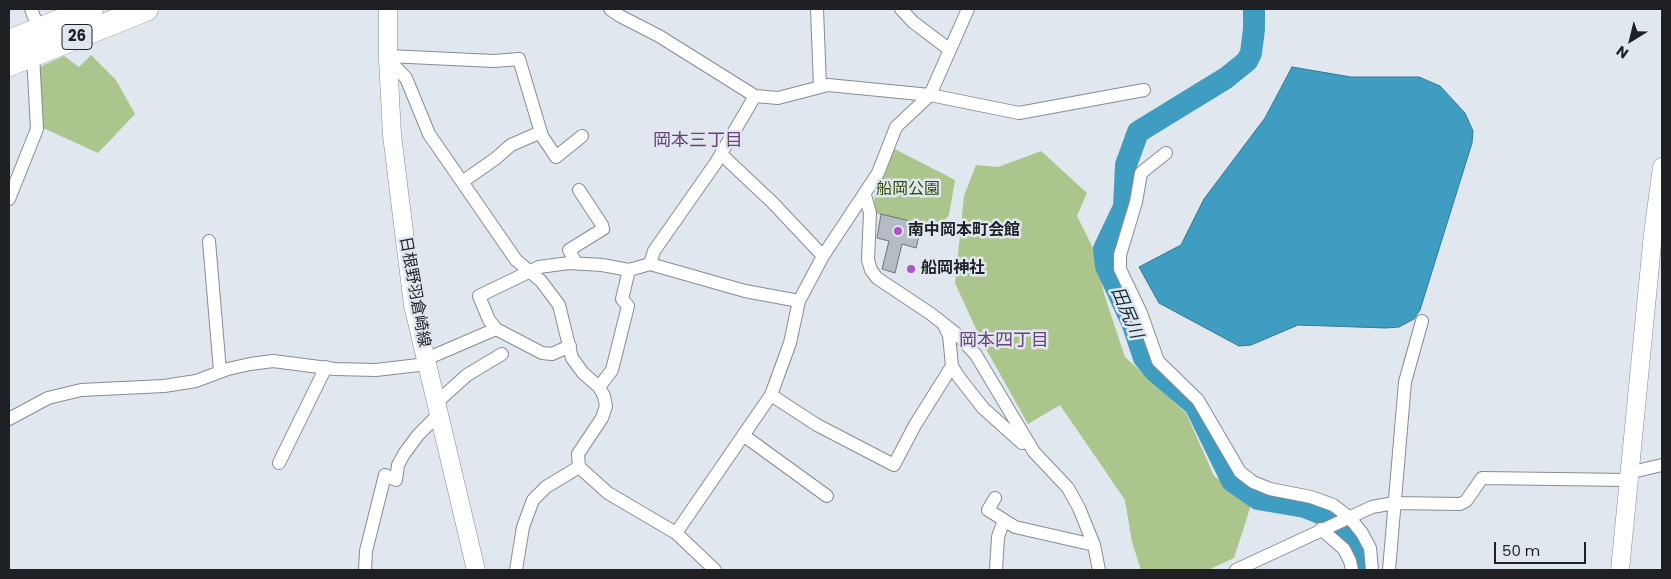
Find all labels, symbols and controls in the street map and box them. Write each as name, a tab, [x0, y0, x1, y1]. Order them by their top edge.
north arrow	[1606, 15, 1656, 65]
road number: 26	[62, 24, 92, 50]
text: N	[1612, 41, 1632, 63]
district label: 岡本三丁目	[653, 130, 743, 152]
park label: 船岡公園	[876, 180, 940, 200]
place label: 南中岡本町会館	[908, 221, 1020, 241]
marker: 南中岡本町会館	[892, 225, 904, 237]
street label: 日根野羽倉崎線	[395, 235, 433, 349]
place label: 船岡神社	[921, 259, 985, 279]
marker: 船岡神社	[905, 263, 917, 275]
water label: 田尻川	[1106, 284, 1146, 342]
district label: 岡本四丁目	[959, 330, 1049, 352]
scale bar	[1496, 532, 1588, 564]
text: 50 m	[1502, 540, 1540, 561]

